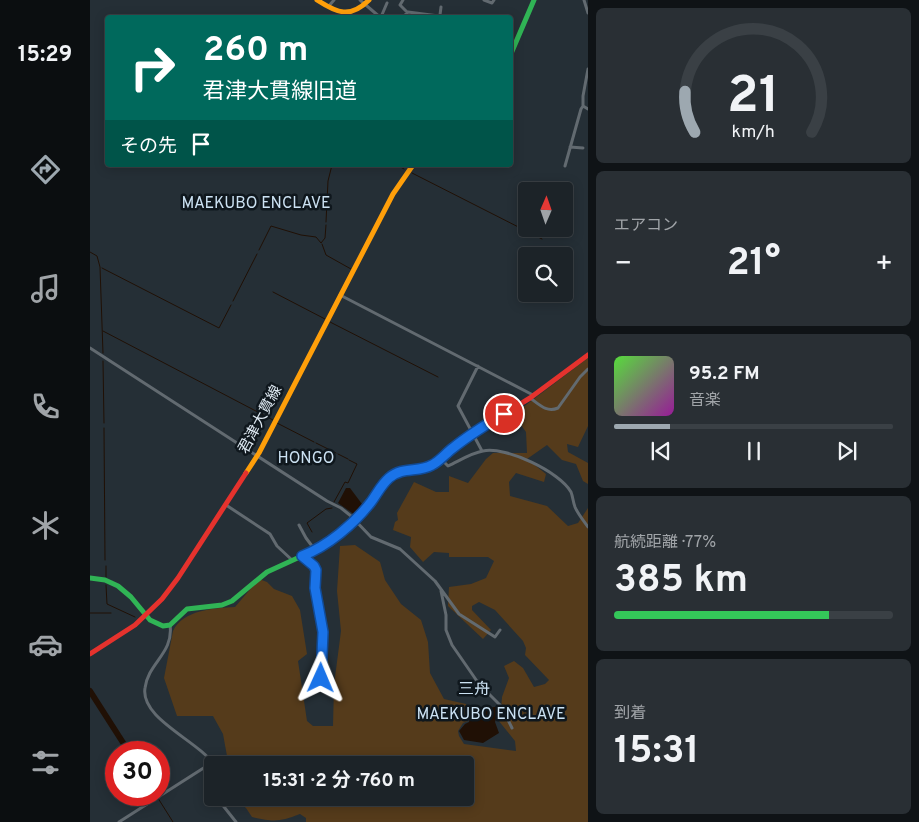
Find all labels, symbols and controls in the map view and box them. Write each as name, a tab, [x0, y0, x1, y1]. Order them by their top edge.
text: 260 m	[203, 29, 308, 73]
icon: right	[120, 35, 185, 100]
text: 15:29	[18, 42, 72, 69]
text: 21	[727, 65, 780, 131]
text: 君津大貫線旧道	[203, 79, 357, 106]
text: km/h	[732, 121, 775, 144]
icon: arrive	[187, 130, 215, 158]
text: その先	[120, 135, 177, 159]
icon: directions	[28, 152, 63, 187]
north arrow	[518, 182, 572, 238]
map controls	[518, 182, 573, 302]
district label: MAEKUBO ENCLAVE	[181, 194, 331, 214]
text: エアコン	[614, 216, 678, 236]
text: 21°	[726, 240, 781, 289]
button: search	[518, 247, 573, 302]
text: −	[614, 247, 632, 283]
text: +	[875, 247, 893, 283]
icon: music	[28, 271, 63, 306]
text: 95.2 FM	[689, 362, 760, 386]
street label: 君津大貫線	[235, 382, 287, 458]
icon: phone	[28, 389, 63, 424]
text: 音楽	[689, 391, 721, 411]
pin	[483, 393, 525, 435]
icon: arrive	[490, 400, 518, 428]
icon: previous	[647, 437, 675, 465]
icon: pause	[740, 437, 768, 465]
icon: next	[833, 437, 861, 465]
district label: HONGO	[278, 449, 334, 469]
icon: climate	[28, 508, 63, 543]
text: 航続距離 · 77%	[614, 533, 716, 553]
text: 385 km	[614, 557, 748, 606]
icon: car	[28, 627, 63, 662]
position arrow	[294, 651, 346, 703]
district label: 三舟	[458, 680, 490, 700]
text: 到着	[614, 704, 646, 724]
district label: MAEKUBO ENCLAVE	[416, 705, 566, 725]
text: 15:31	[614, 728, 700, 777]
speed limit sign: 30	[105, 741, 170, 806]
icon: filters	[28, 745, 63, 780]
text: 15:31 · 2 分 · 760 m	[263, 769, 415, 793]

